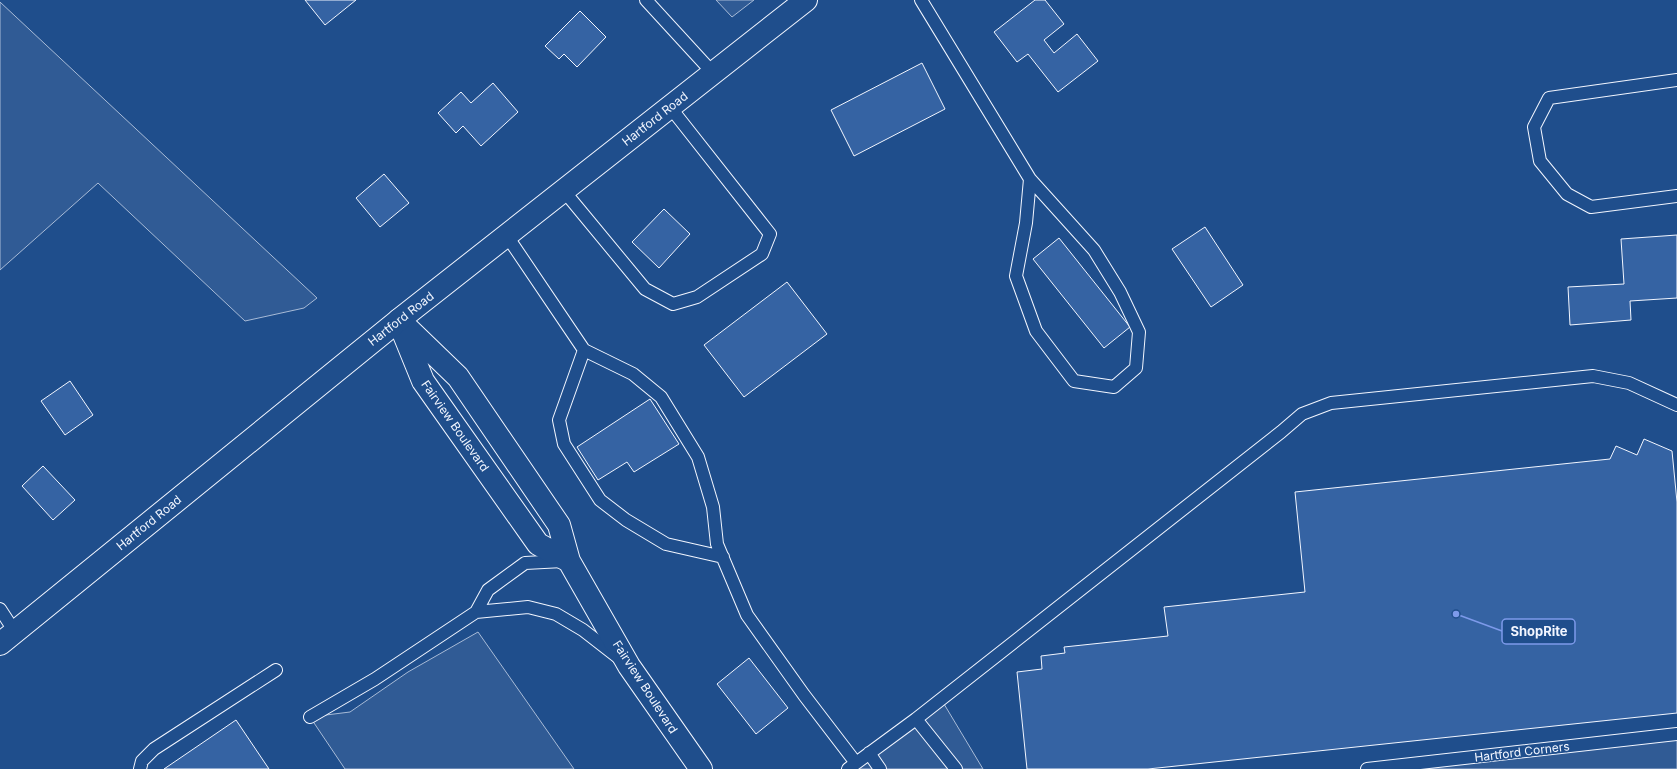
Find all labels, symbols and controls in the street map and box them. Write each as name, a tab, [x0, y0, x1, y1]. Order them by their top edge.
street label: Hartford Road	[619, 88, 691, 149]
street label: Hartford Road	[365, 288, 437, 349]
street label: Fairview Boulevard	[418, 377, 492, 474]
street label: Hartford Road	[113, 492, 184, 553]
callout: ShopRite	[1502, 619, 1575, 644]
text: ShopRite	[1510, 623, 1568, 639]
street label: Fairview Boulevard	[610, 637, 681, 736]
street label: Hartford Corners	[1473, 738, 1570, 765]

